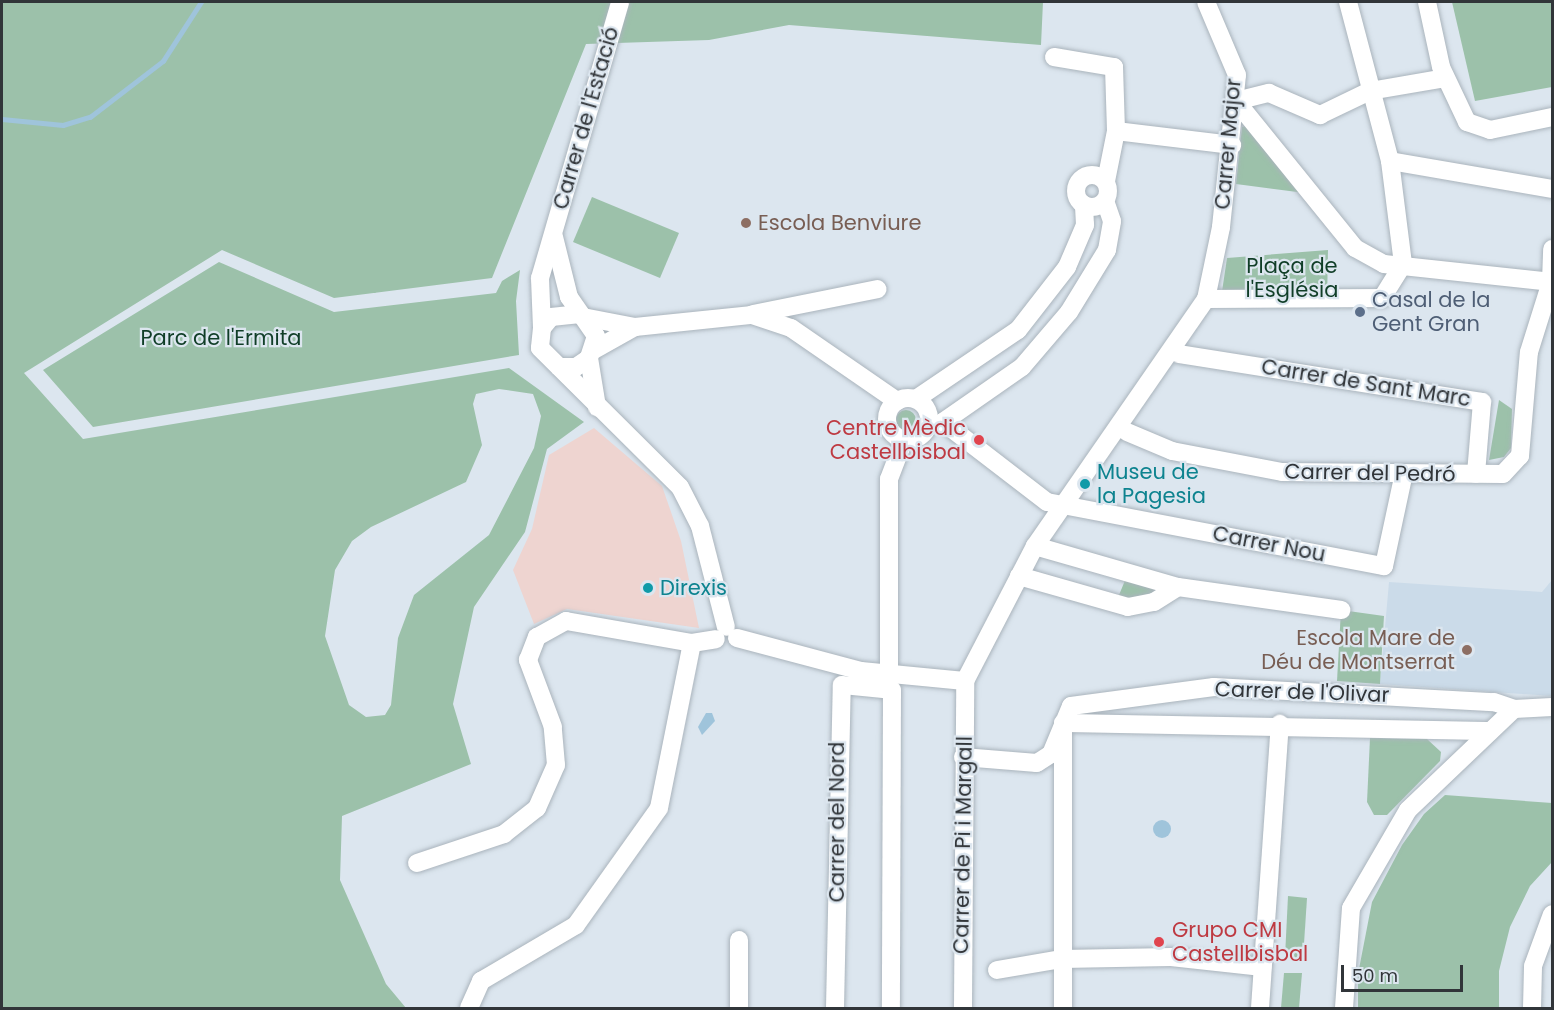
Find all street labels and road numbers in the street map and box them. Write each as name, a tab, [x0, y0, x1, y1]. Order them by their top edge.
street label: Carrer de l'Estació	[548, 24, 624, 212]
street label: Carrer Major	[1210, 78, 1246, 210]
street label: Carrer de Sant Marc	[1260, 354, 1472, 412]
street label: Carrer del Pedró	[1284, 459, 1456, 487]
street label: Carrer Nou	[1211, 521, 1327, 567]
street label: Carrer de l'Olivar	[1214, 676, 1390, 708]
street label: Carrer de Pi i Margall	[949, 736, 977, 954]
street label: Carrer del Nord	[824, 742, 850, 902]

